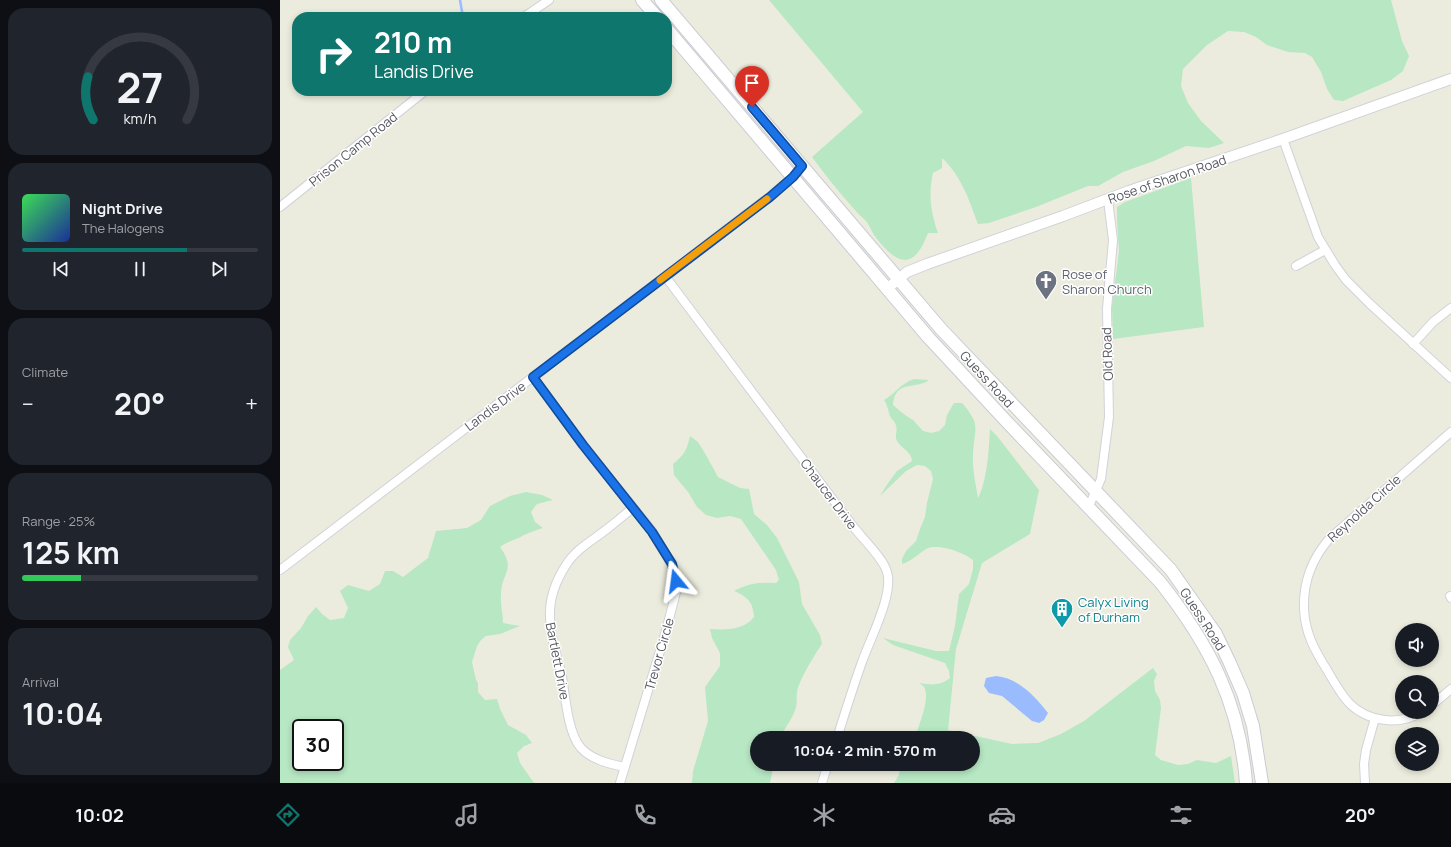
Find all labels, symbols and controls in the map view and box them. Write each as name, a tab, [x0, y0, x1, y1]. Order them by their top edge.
text: 210 m	[374, 23, 452, 61]
icon: right	[308, 28, 360, 80]
text: 27	[117, 58, 163, 114]
text: Landis Drive	[374, 59, 474, 83]
pin	[735, 66, 769, 107]
icon: arrive	[741, 72, 763, 94]
text: km/h	[123, 108, 157, 127]
street label: Prison Camp Road	[305, 108, 401, 190]
street label: Rose of Sharon Road	[1105, 150, 1229, 208]
text: Night Drive	[82, 198, 163, 219]
text: The Halogens	[82, 219, 164, 237]
icon: previous	[50, 258, 72, 280]
icon: pause	[129, 258, 151, 280]
icon: next	[208, 258, 230, 280]
place label: Rose of Sharon Church	[1062, 265, 1152, 298]
church icon: Rose of Sharon Church	[1033, 268, 1059, 301]
street label: Old Road	[1097, 327, 1117, 381]
street label: Guess Road	[956, 347, 1018, 411]
text: Climate	[22, 363, 68, 381]
street label: Landis Drive	[461, 377, 530, 435]
text: 20°	[114, 383, 165, 424]
text: −	[22, 389, 34, 419]
text: +	[245, 389, 258, 419]
street label: Chaucer Drive	[796, 455, 862, 533]
street label: Reynolda Circle	[1323, 470, 1405, 546]
text: Range · 25%	[22, 512, 95, 530]
text: 125 km	[22, 532, 120, 573]
position arrow	[655, 560, 697, 602]
street label: Guess Road	[1176, 584, 1230, 654]
place label: Calyx Living of Durham	[1078, 593, 1149, 626]
building icon: Calyx Living of Durham	[1049, 596, 1075, 629]
street label: Trevor Circle	[640, 615, 678, 692]
street label: Bartlett Drive	[542, 621, 574, 702]
map controls	[1395, 623, 1439, 771]
button: sound	[1395, 623, 1439, 667]
text: Arrival	[22, 673, 59, 691]
button: search	[1395, 675, 1439, 719]
text: 10:04	[22, 693, 103, 734]
speed limit sign: 30	[292, 719, 344, 771]
button: layers	[1395, 727, 1439, 771]
text: 10:04 · 2 min · 570 m	[794, 740, 936, 761]
icon: directions	[274, 801, 302, 829]
icon: music	[453, 801, 481, 829]
icon: phone	[631, 801, 659, 829]
icon: climate	[810, 801, 838, 829]
icon: car	[988, 801, 1016, 829]
icon: filters	[1167, 801, 1195, 829]
text: 10:02	[75, 803, 124, 827]
text: 20°	[1345, 803, 1376, 827]

